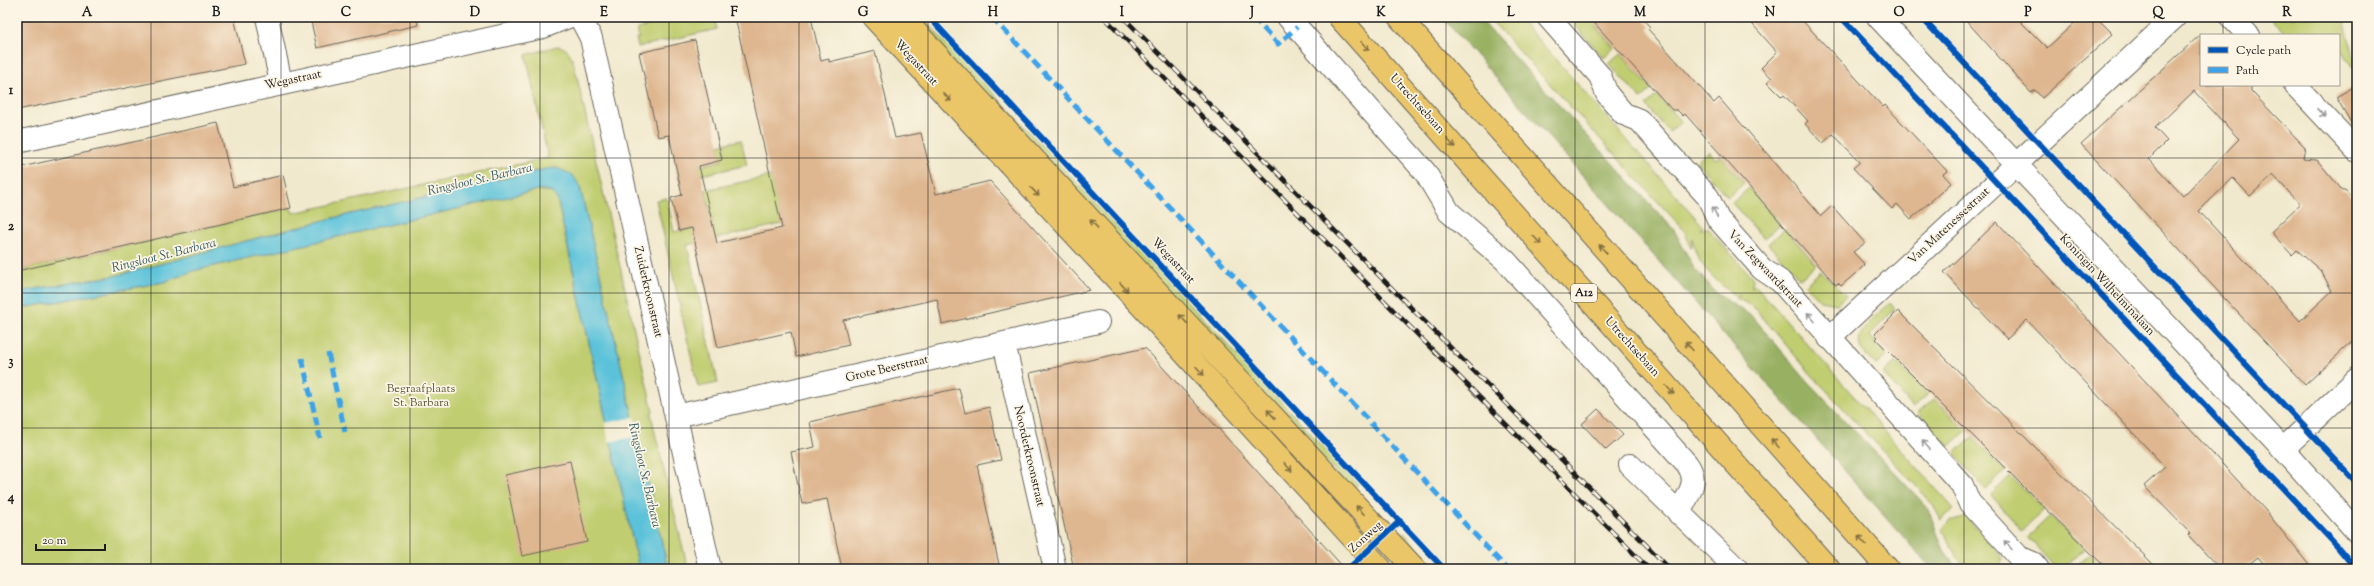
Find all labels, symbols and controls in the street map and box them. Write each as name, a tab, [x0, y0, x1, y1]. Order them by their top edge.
text: A	[82, 4, 93, 22]
text: B	[212, 4, 221, 22]
text: C	[341, 4, 351, 22]
text: D	[470, 4, 480, 22]
text: E	[600, 4, 608, 22]
text: F	[730, 4, 738, 22]
text: G	[858, 4, 869, 22]
text: H	[988, 4, 999, 22]
text: I	[1120, 4, 1125, 22]
text: J	[1249, 4, 1254, 22]
text: K	[1376, 4, 1386, 22]
text: L	[1507, 4, 1515, 22]
text: M	[1634, 4, 1646, 22]
text: N	[1765, 4, 1776, 22]
text: O	[1893, 4, 1905, 22]
text: P	[2024, 4, 2032, 22]
text: Q	[2153, 4, 2166, 22]
text: R	[2282, 4, 2292, 22]
legend	[2200, 34, 2340, 86]
street label: Wegastraat	[890, 36, 942, 90]
one-way arrow	[1360, 41, 1369, 51]
text: Cycle path	[2236, 42, 2291, 60]
text: Path	[2236, 62, 2259, 80]
street label: Wegastraat	[263, 65, 323, 95]
street label: Utrechtsebaan	[1385, 70, 1449, 138]
text: 1	[9, 82, 14, 100]
one-way arrow	[942, 92, 952, 102]
one-way arrow	[2317, 108, 2326, 119]
one-way arrow	[1447, 138, 1456, 148]
water label: Ringsloot St. Barbara	[426, 159, 535, 201]
street label: Van Matenessestraat	[1904, 183, 1994, 269]
one-way arrow	[1031, 187, 1040, 197]
one-way arrow	[1710, 206, 1718, 218]
text: 2	[8, 218, 15, 236]
one-way arrow	[1089, 219, 1099, 229]
street label: Van Zegwaardstraat	[1723, 226, 1807, 312]
street label: Koningin Wilhelminalaan	[2055, 230, 2159, 340]
water label: Ringsloot St. Barbara	[110, 234, 218, 278]
street label: Wegastraat	[1147, 234, 1199, 288]
one-way arrow	[1533, 235, 1542, 246]
one-way arrow	[1598, 243, 1607, 254]
street label: Zuiderkroonstraat	[629, 245, 667, 339]
one-way arrow	[1119, 282, 1129, 292]
road number: A12	[1571, 284, 1597, 302]
one-way arrow	[1807, 312, 1816, 323]
street label: Utrechtsebaan	[1600, 313, 1664, 381]
one-way arrow	[1178, 314, 1188, 324]
one-way arrow	[1685, 341, 1694, 351]
street label: Grote Beerstraat	[844, 351, 930, 387]
text: 3	[8, 353, 14, 371]
one-way arrow	[1195, 365, 1204, 375]
park label: Begraafplaats St. Barbara	[387, 380, 455, 412]
one-way arrow	[1665, 385, 1675, 395]
street label: Noorderkroonstraat	[1009, 404, 1049, 508]
one-way arrow	[1266, 409, 1276, 419]
water label: Ringsloot St. Barbara	[623, 421, 665, 530]
one-way arrow	[1771, 437, 1780, 448]
one-way arrow	[1921, 440, 1931, 450]
one-way arrow	[1283, 462, 1292, 472]
text: 4	[7, 489, 15, 507]
one-way arrow	[1356, 505, 1365, 515]
street label: Zonweg	[1345, 517, 1387, 557]
scale bar	[36, 526, 105, 552]
text: 20 m	[42, 532, 67, 550]
one-way arrow	[1857, 535, 1866, 545]
one-way arrow	[2003, 540, 2013, 550]

